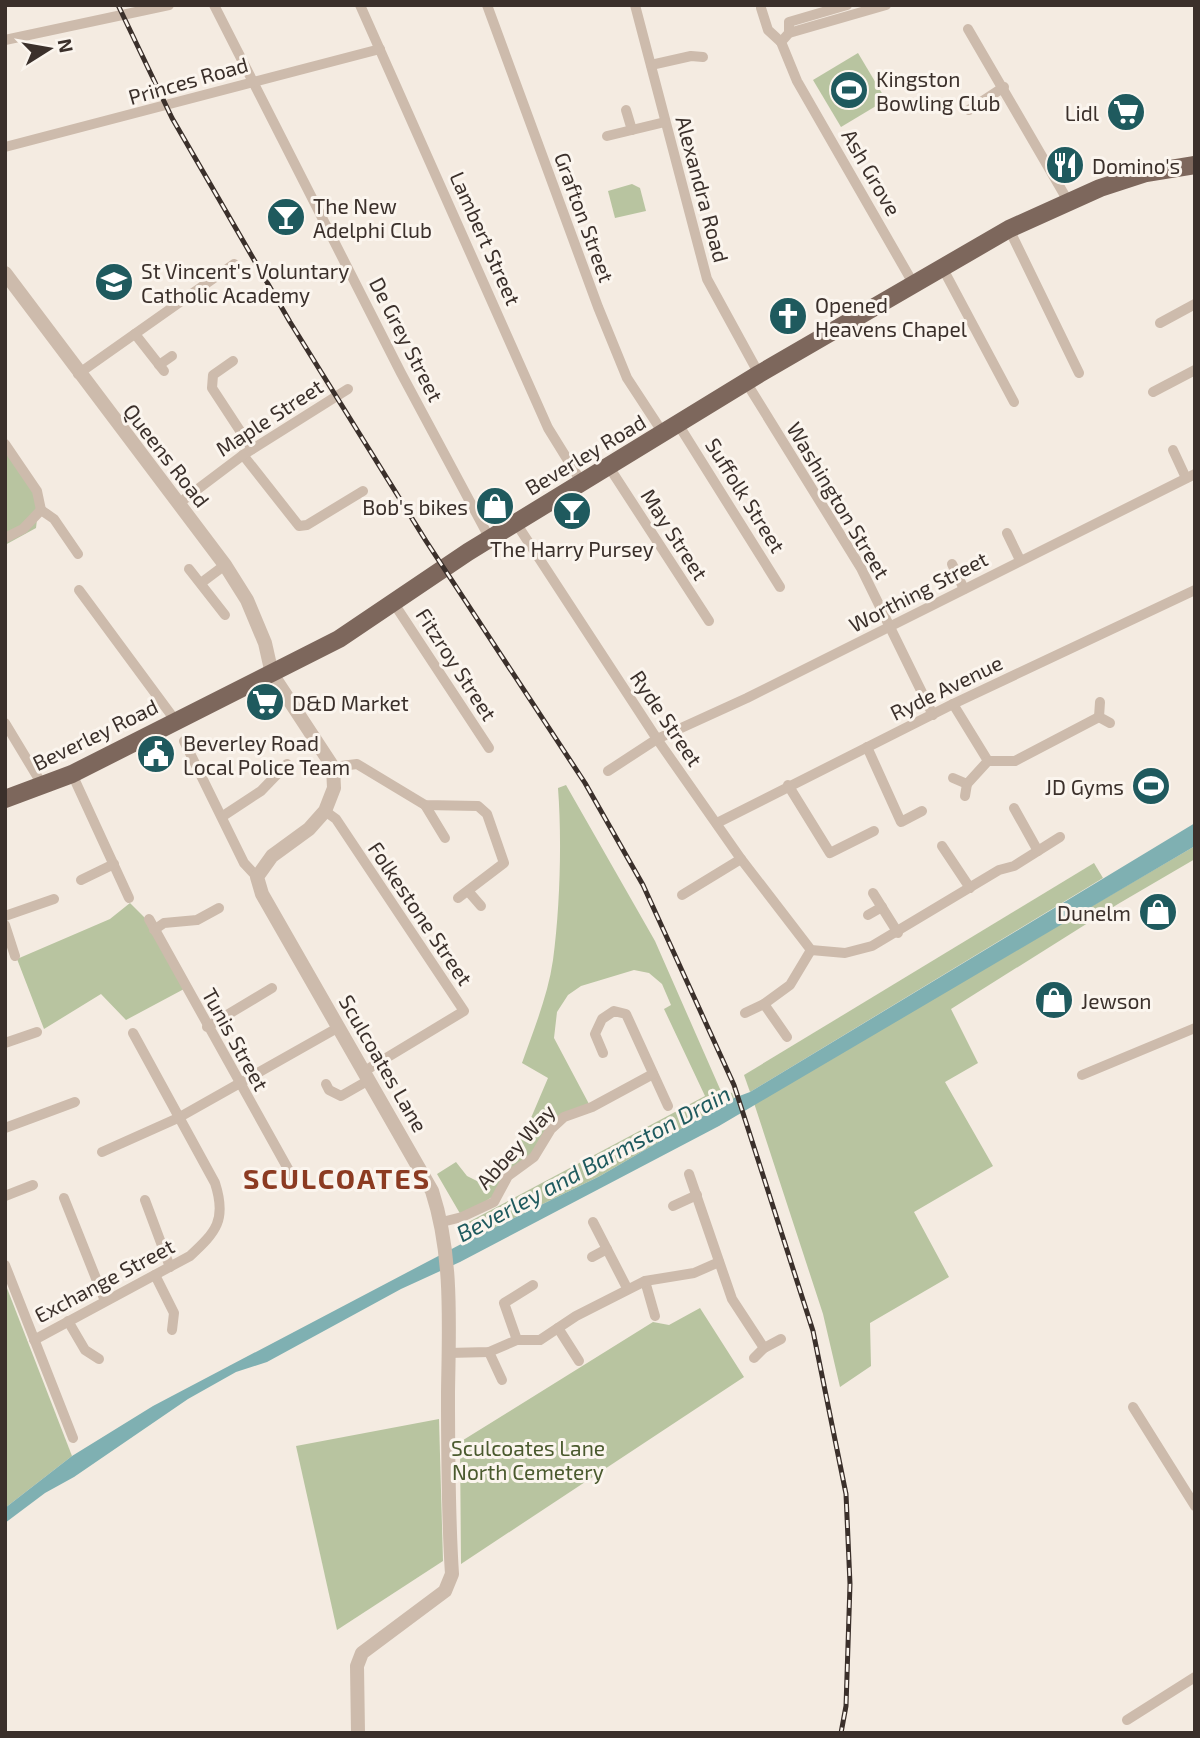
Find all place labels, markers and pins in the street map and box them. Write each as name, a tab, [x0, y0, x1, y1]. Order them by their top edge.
place label: Kingston Bowling Club	[876, 66, 1000, 115]
sports icon: Kingston Bowling Club	[828, 69, 870, 111]
supermarket icon: Lidl	[1105, 91, 1147, 133]
place label: Lidl	[1065, 100, 1100, 125]
restaurant icon: Domino's	[1044, 144, 1086, 186]
place label: Domino's	[1092, 153, 1180, 178]
place label: The New Adelphi Club	[313, 193, 432, 242]
bar icon: The New Adelphi Club	[265, 196, 307, 238]
place label: St Vincent's Voluntary Catholic Academy	[141, 258, 349, 307]
school or university icon: St Vincent's Voluntary Catholic Academy	[93, 261, 135, 303]
place label: Opened Heavens Chapel	[815, 292, 968, 341]
church icon: Opened Heavens Chapel	[767, 295, 809, 337]
shop icon: Bob's bikes	[474, 485, 516, 527]
bar icon: The Harry Pursey	[551, 490, 593, 532]
place label: Bob's bikes	[362, 494, 468, 519]
place label: The Harry Pursey	[490, 536, 654, 561]
supermarket icon: D&D Market	[244, 681, 286, 723]
place label: D&D Market	[292, 690, 409, 715]
place label: Beverley Road Local Police Team	[183, 730, 350, 779]
public building icon: Beverley Road Local Police Team	[135, 733, 177, 775]
sports icon: JD Gyms	[1130, 765, 1172, 807]
place label: JD Gyms	[1045, 774, 1124, 799]
shop icon: Dunelm	[1137, 891, 1179, 933]
place label: Dunelm	[1057, 900, 1131, 925]
shop icon: Jewson	[1033, 979, 1075, 1021]
place label: Jewson	[1081, 988, 1152, 1013]

